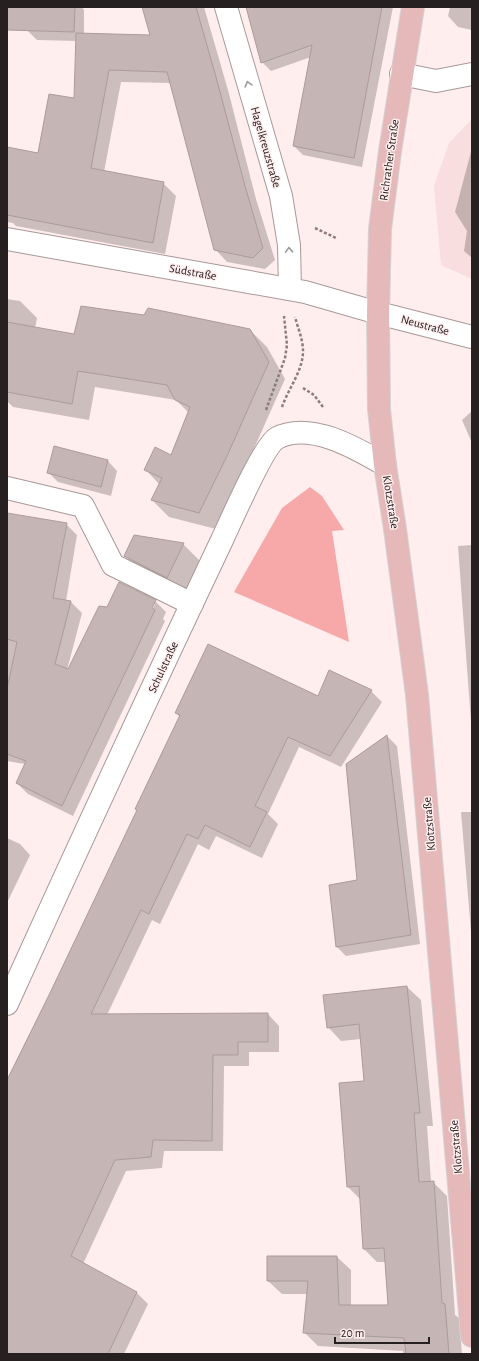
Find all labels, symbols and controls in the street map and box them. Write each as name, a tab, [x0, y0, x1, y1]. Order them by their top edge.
one-way arrow	[244, 80, 253, 87]
street label: Hagelkreuzstraße	[249, 105, 283, 189]
street label: Richrather Straße	[377, 119, 401, 201]
one-way arrow	[284, 247, 293, 253]
street label: Südstraße	[168, 262, 218, 282]
street label: Neustraße	[400, 313, 450, 337]
street label: Klotzstraße	[381, 474, 401, 530]
street label: Schulstraße	[146, 639, 180, 695]
street label: Klotzstraße	[421, 797, 437, 851]
street label: Klotzstraße	[448, 1120, 464, 1174]
scale bar	[335, 1319, 429, 1345]
text: 20 m	[341, 1327, 364, 1339]

